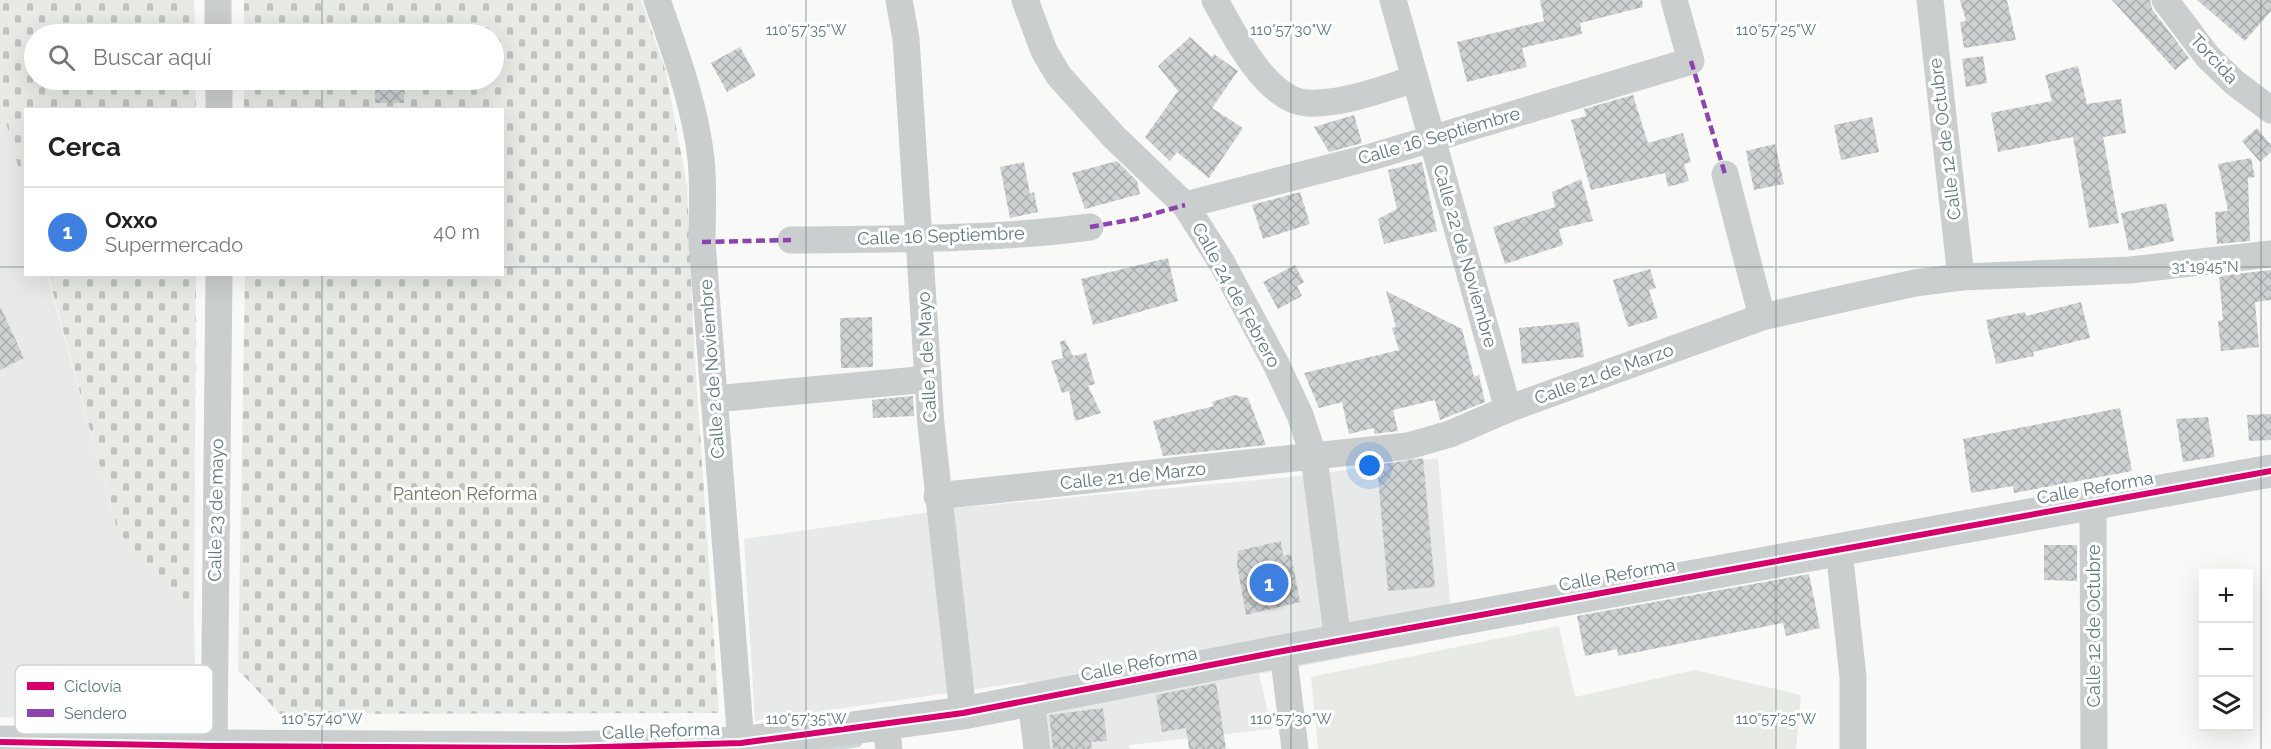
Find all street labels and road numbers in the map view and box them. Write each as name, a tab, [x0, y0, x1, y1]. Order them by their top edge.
street label: Torcida	[2186, 29, 2243, 88]
street label: Calle 12 de Octubre	[1924, 56, 1965, 221]
street label: Calle 16 Septiembre	[1355, 102, 1523, 169]
street label: Calle 22 de Noviembre	[1429, 162, 1502, 350]
street label: Calle 24 de Febrero	[1188, 219, 1285, 371]
street label: Calle 16 Septiembre	[857, 222, 1025, 249]
street label: Calle 2 de Noviembre	[695, 278, 728, 459]
street label: Calle 1 de Mayo	[913, 291, 940, 423]
street label: Calle 21 de Marzo	[1531, 339, 1676, 408]
street label: Calle 23 de mayo	[204, 438, 227, 582]
street label: Calle 21 de Marzo	[1059, 457, 1207, 494]
street label: Calle Reforma	[2035, 467, 2155, 508]
street label: Calle 12 de Octubre	[2083, 544, 2104, 707]
street label: Calle Reforma	[1557, 554, 1677, 595]
street label: Calle Reforma	[1079, 642, 1199, 685]
street label: Calle Reforma	[602, 718, 720, 743]

